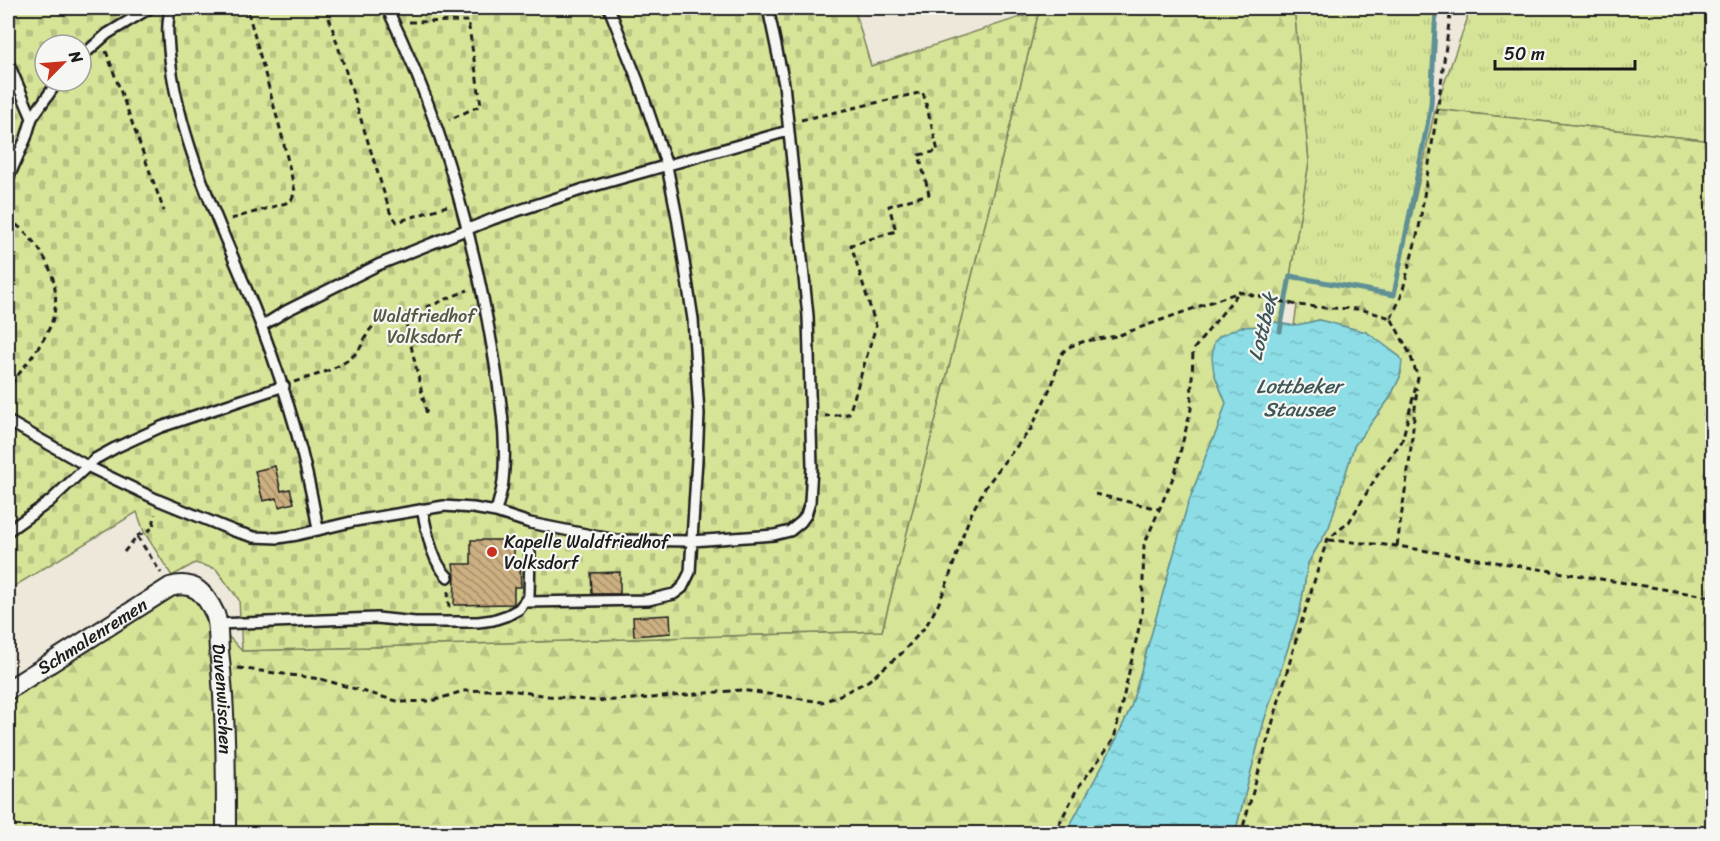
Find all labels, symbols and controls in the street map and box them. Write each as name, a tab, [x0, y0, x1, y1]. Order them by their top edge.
north arrow	[33, 33, 93, 93]
scale bar	[1495, 33, 1634, 71]
text: 50 m	[1504, 38, 1545, 70]
text: N	[60, 45, 92, 69]
water label: Lottbek	[1238, 288, 1289, 364]
park label: Waldfriedhof Volksdorf	[373, 300, 478, 353]
water label: Lottbeker Stausee	[1256, 369, 1346, 427]
place label: Kapelle Waldfriedhof Volksdorf	[504, 526, 672, 579]
marker: Kapelle Waldfriedhof Volksdorf	[485, 545, 499, 559]
street label: Schmalenremen	[31, 589, 154, 684]
street label: Duvenwischen	[203, 642, 241, 755]

